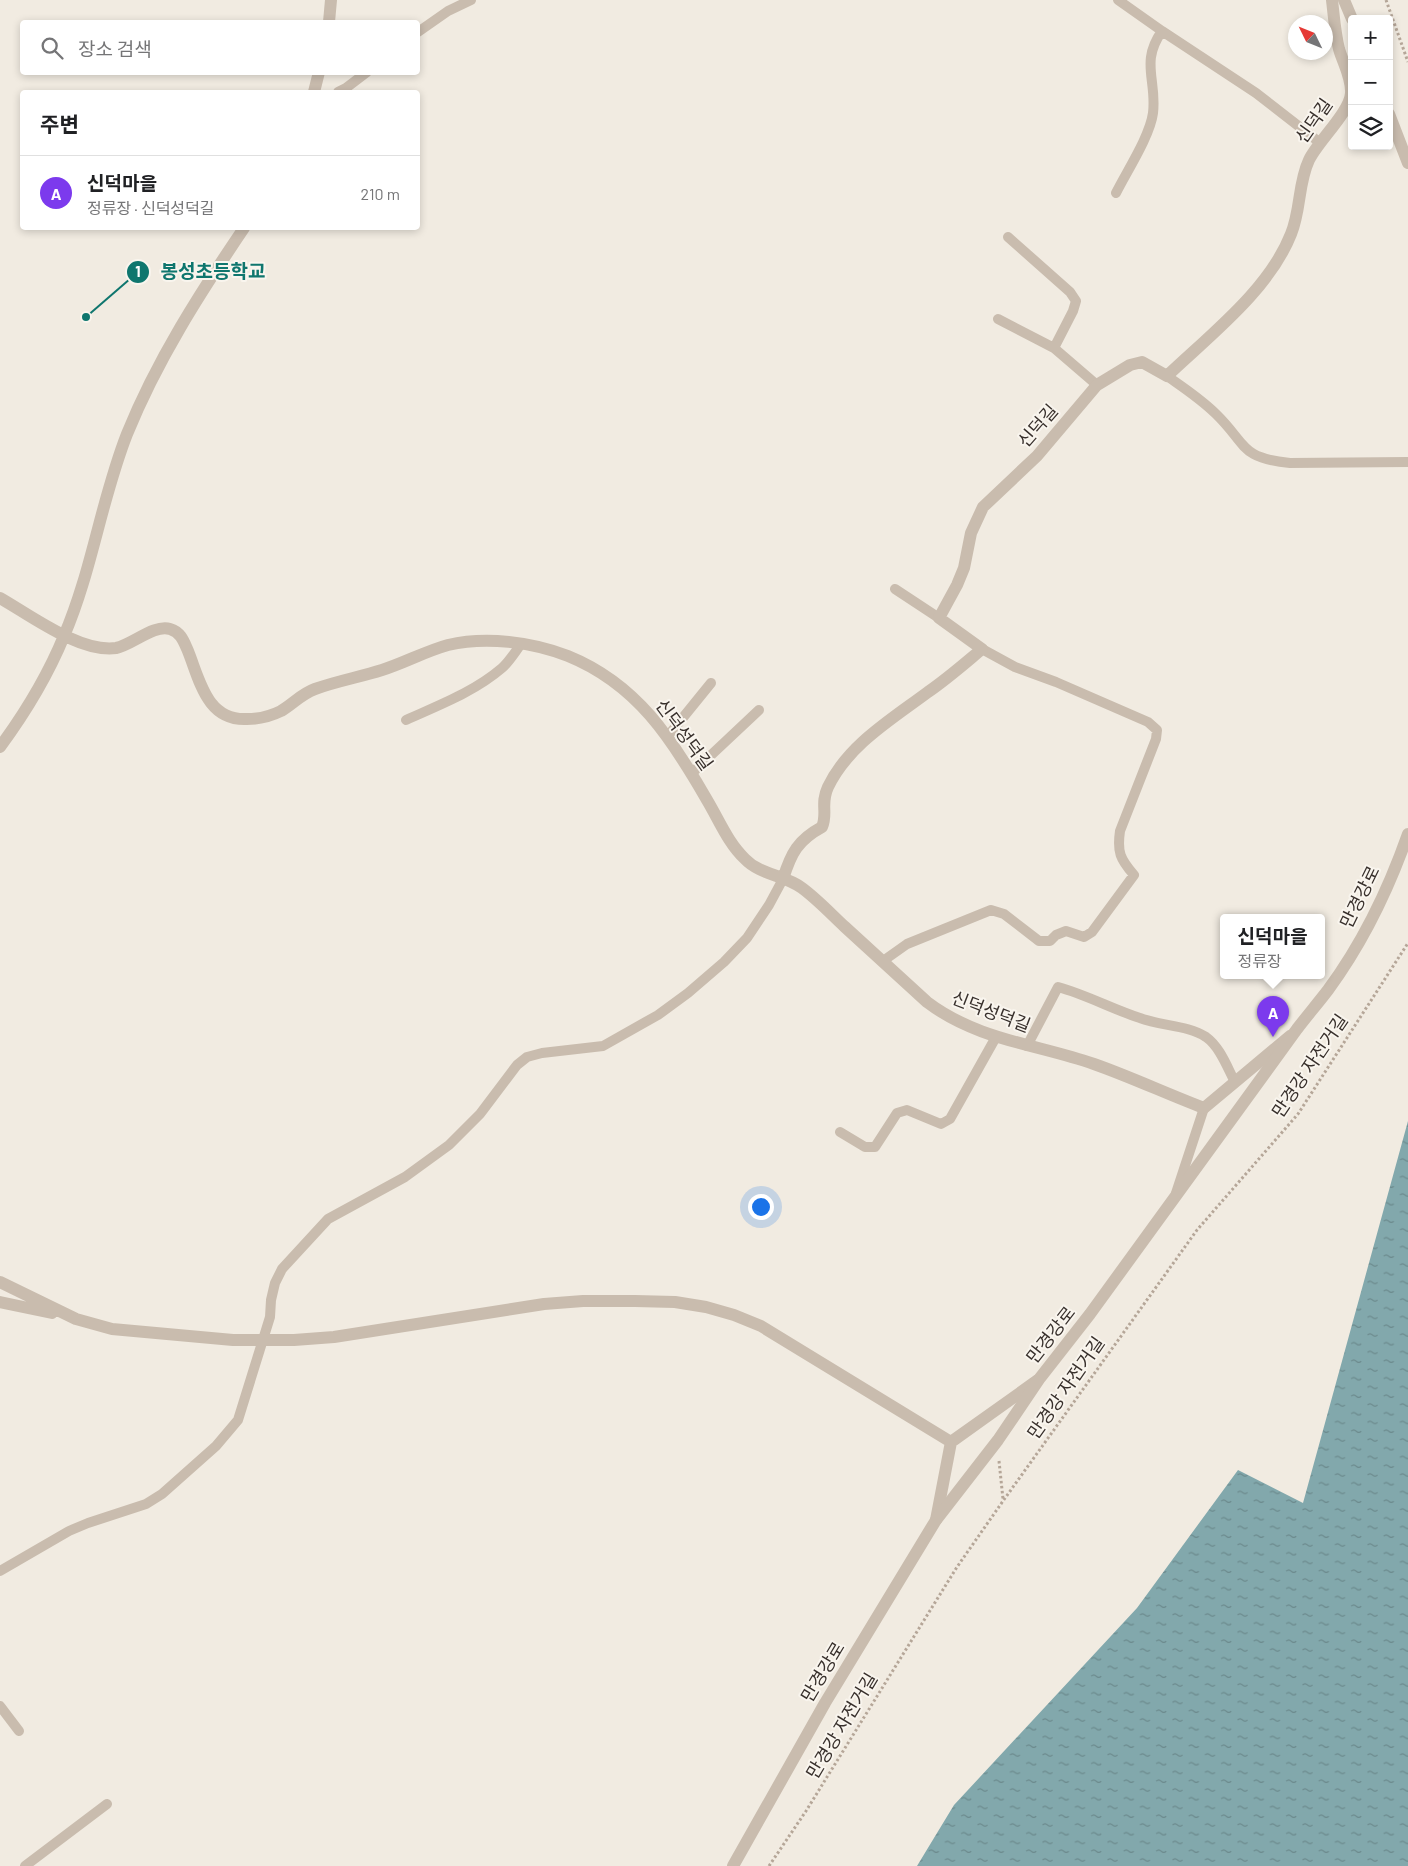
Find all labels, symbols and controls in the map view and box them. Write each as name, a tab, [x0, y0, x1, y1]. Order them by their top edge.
north arrow	[1288, 15, 1333, 60]
map controls	[1348, 15, 1393, 150]
button: +	[1348, 15, 1393, 60]
search box	[20, 20, 420, 75]
icon: search	[38, 34, 66, 62]
text: 장소 검색	[78, 37, 152, 60]
button: −	[1348, 60, 1393, 105]
street label: 신덕길	[1290, 94, 1336, 147]
button: layers	[1348, 105, 1393, 150]
text: 주변	[40, 111, 79, 136]
text: 신덕마을	[87, 171, 157, 194]
text: A	[51, 184, 61, 203]
text: 210 m	[361, 184, 400, 203]
text: 정류장 · 신덕성덕길	[87, 198, 215, 217]
callout: 봉성초등학교	[126, 255, 276, 289]
text: 봉성초등학교	[161, 259, 265, 282]
text: 1	[135, 262, 141, 280]
street label: 신덕길	[1013, 399, 1062, 451]
street label: 신덕성덕길	[652, 694, 718, 774]
street label: 만경강로	[1335, 862, 1384, 931]
popup	[1220, 914, 1325, 979]
text: 신덕마을	[1238, 924, 1307, 947]
text: 정류장	[1238, 951, 1282, 970]
street label: 신덕성덕길	[949, 986, 1034, 1036]
pin: A	[1257, 996, 1289, 1037]
street label: 만경강 자전거길	[1267, 1010, 1352, 1121]
your location	[748, 1194, 774, 1220]
street label: 만경강로	[1021, 1302, 1079, 1367]
street label: 만경강 자전거길	[1022, 1332, 1108, 1443]
street label: 만경강로	[796, 1637, 849, 1706]
street label: 만경강 자전거길	[801, 1669, 881, 1782]

